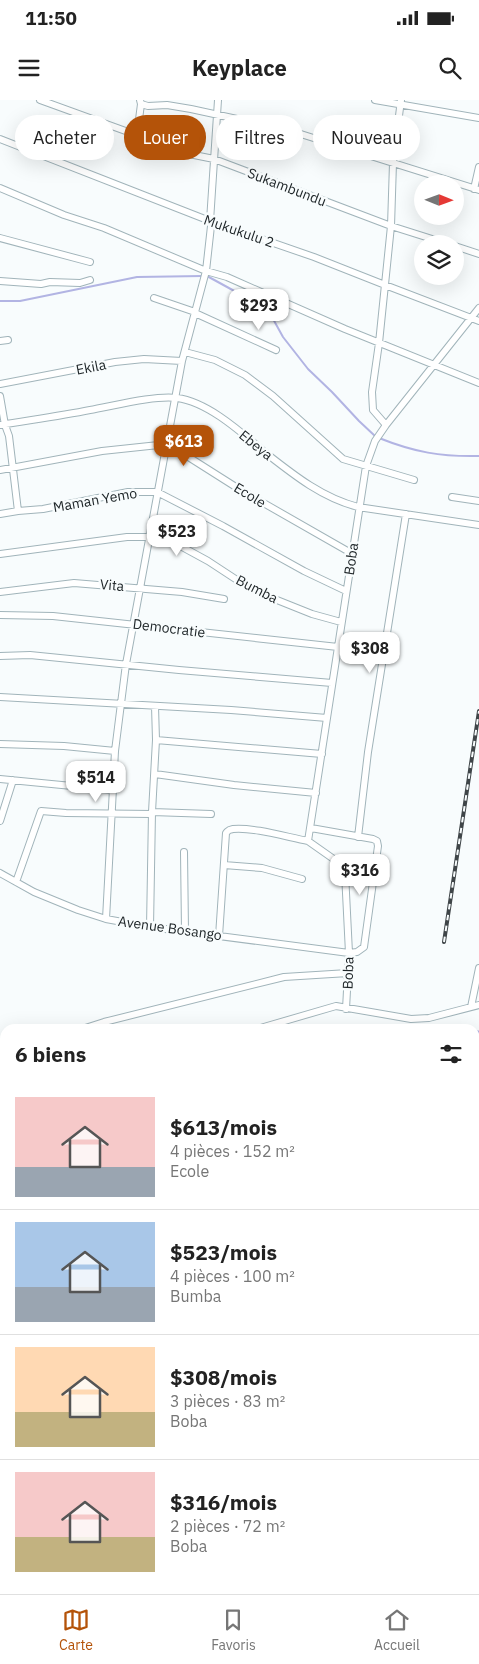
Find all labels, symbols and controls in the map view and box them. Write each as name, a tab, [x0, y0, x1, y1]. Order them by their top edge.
text: 11:50	[25, 6, 77, 30]
text: Keyplace	[192, 53, 287, 82]
icon: menu	[15, 54, 43, 82]
icon: search	[436, 54, 464, 82]
chip: Acheter	[15, 115, 114, 160]
chip: Louer	[124, 115, 206, 160]
chip: Filtres	[216, 115, 303, 160]
chip: Nouveau	[313, 115, 420, 160]
street label: Sukambundu	[245, 164, 329, 210]
north arrow	[414, 175, 464, 225]
map controls	[414, 175, 464, 285]
street label: Mukukulu 2	[201, 211, 277, 251]
button: layers	[414, 235, 464, 285]
pin: $293	[229, 288, 289, 331]
text: $293	[240, 295, 278, 315]
street label: Ekila	[74, 355, 108, 379]
pin: $613	[154, 424, 214, 467]
street label: Ebeya	[236, 426, 277, 464]
text: $613	[165, 431, 203, 451]
street label: Ecole	[231, 478, 270, 512]
street label: Maman Yemo	[52, 484, 139, 516]
pin: $523	[147, 514, 207, 557]
text: $523	[158, 521, 196, 541]
street label: Boba	[340, 541, 362, 576]
street label: Bumba	[233, 571, 282, 607]
street label: Vita	[99, 575, 125, 595]
street label: Democratie	[132, 615, 207, 641]
pin: $308	[340, 632, 400, 674]
text: $308	[351, 638, 389, 658]
pin: $514	[66, 760, 126, 803]
text: $514	[77, 767, 115, 787]
pin: $316	[330, 854, 390, 896]
text: $316	[341, 860, 379, 880]
street label: Avenue Bosango	[117, 912, 223, 944]
street label: Boba	[338, 956, 358, 990]
text: 6 biens	[15, 1040, 86, 1068]
icon: filters	[437, 1040, 465, 1068]
text: $613/mois	[170, 1113, 277, 1141]
icon: home	[55, 1117, 115, 1177]
text: 4 pièces · 152 m²	[170, 1141, 295, 1161]
text: Ecole	[170, 1161, 209, 1181]
text: $523/mois	[170, 1238, 277, 1266]
icon: home	[55, 1242, 115, 1302]
text: 4 pièces · 100 m²	[170, 1266, 295, 1286]
text: Bumba	[170, 1286, 221, 1306]
text: $308/mois	[170, 1363, 277, 1391]
icon: home	[55, 1367, 115, 1427]
text: 3 pièces · 83 m²	[170, 1391, 285, 1411]
text: Boba	[170, 1411, 207, 1431]
text: $316/mois	[170, 1488, 277, 1516]
icon: home	[55, 1492, 115, 1552]
text: 2 pièces · 72 m²	[170, 1516, 285, 1536]
text: Boba	[170, 1536, 207, 1556]
tab: Carte	[59, 1606, 93, 1654]
tab: Favoris	[211, 1606, 256, 1654]
tab: Accueil	[374, 1606, 420, 1654]

